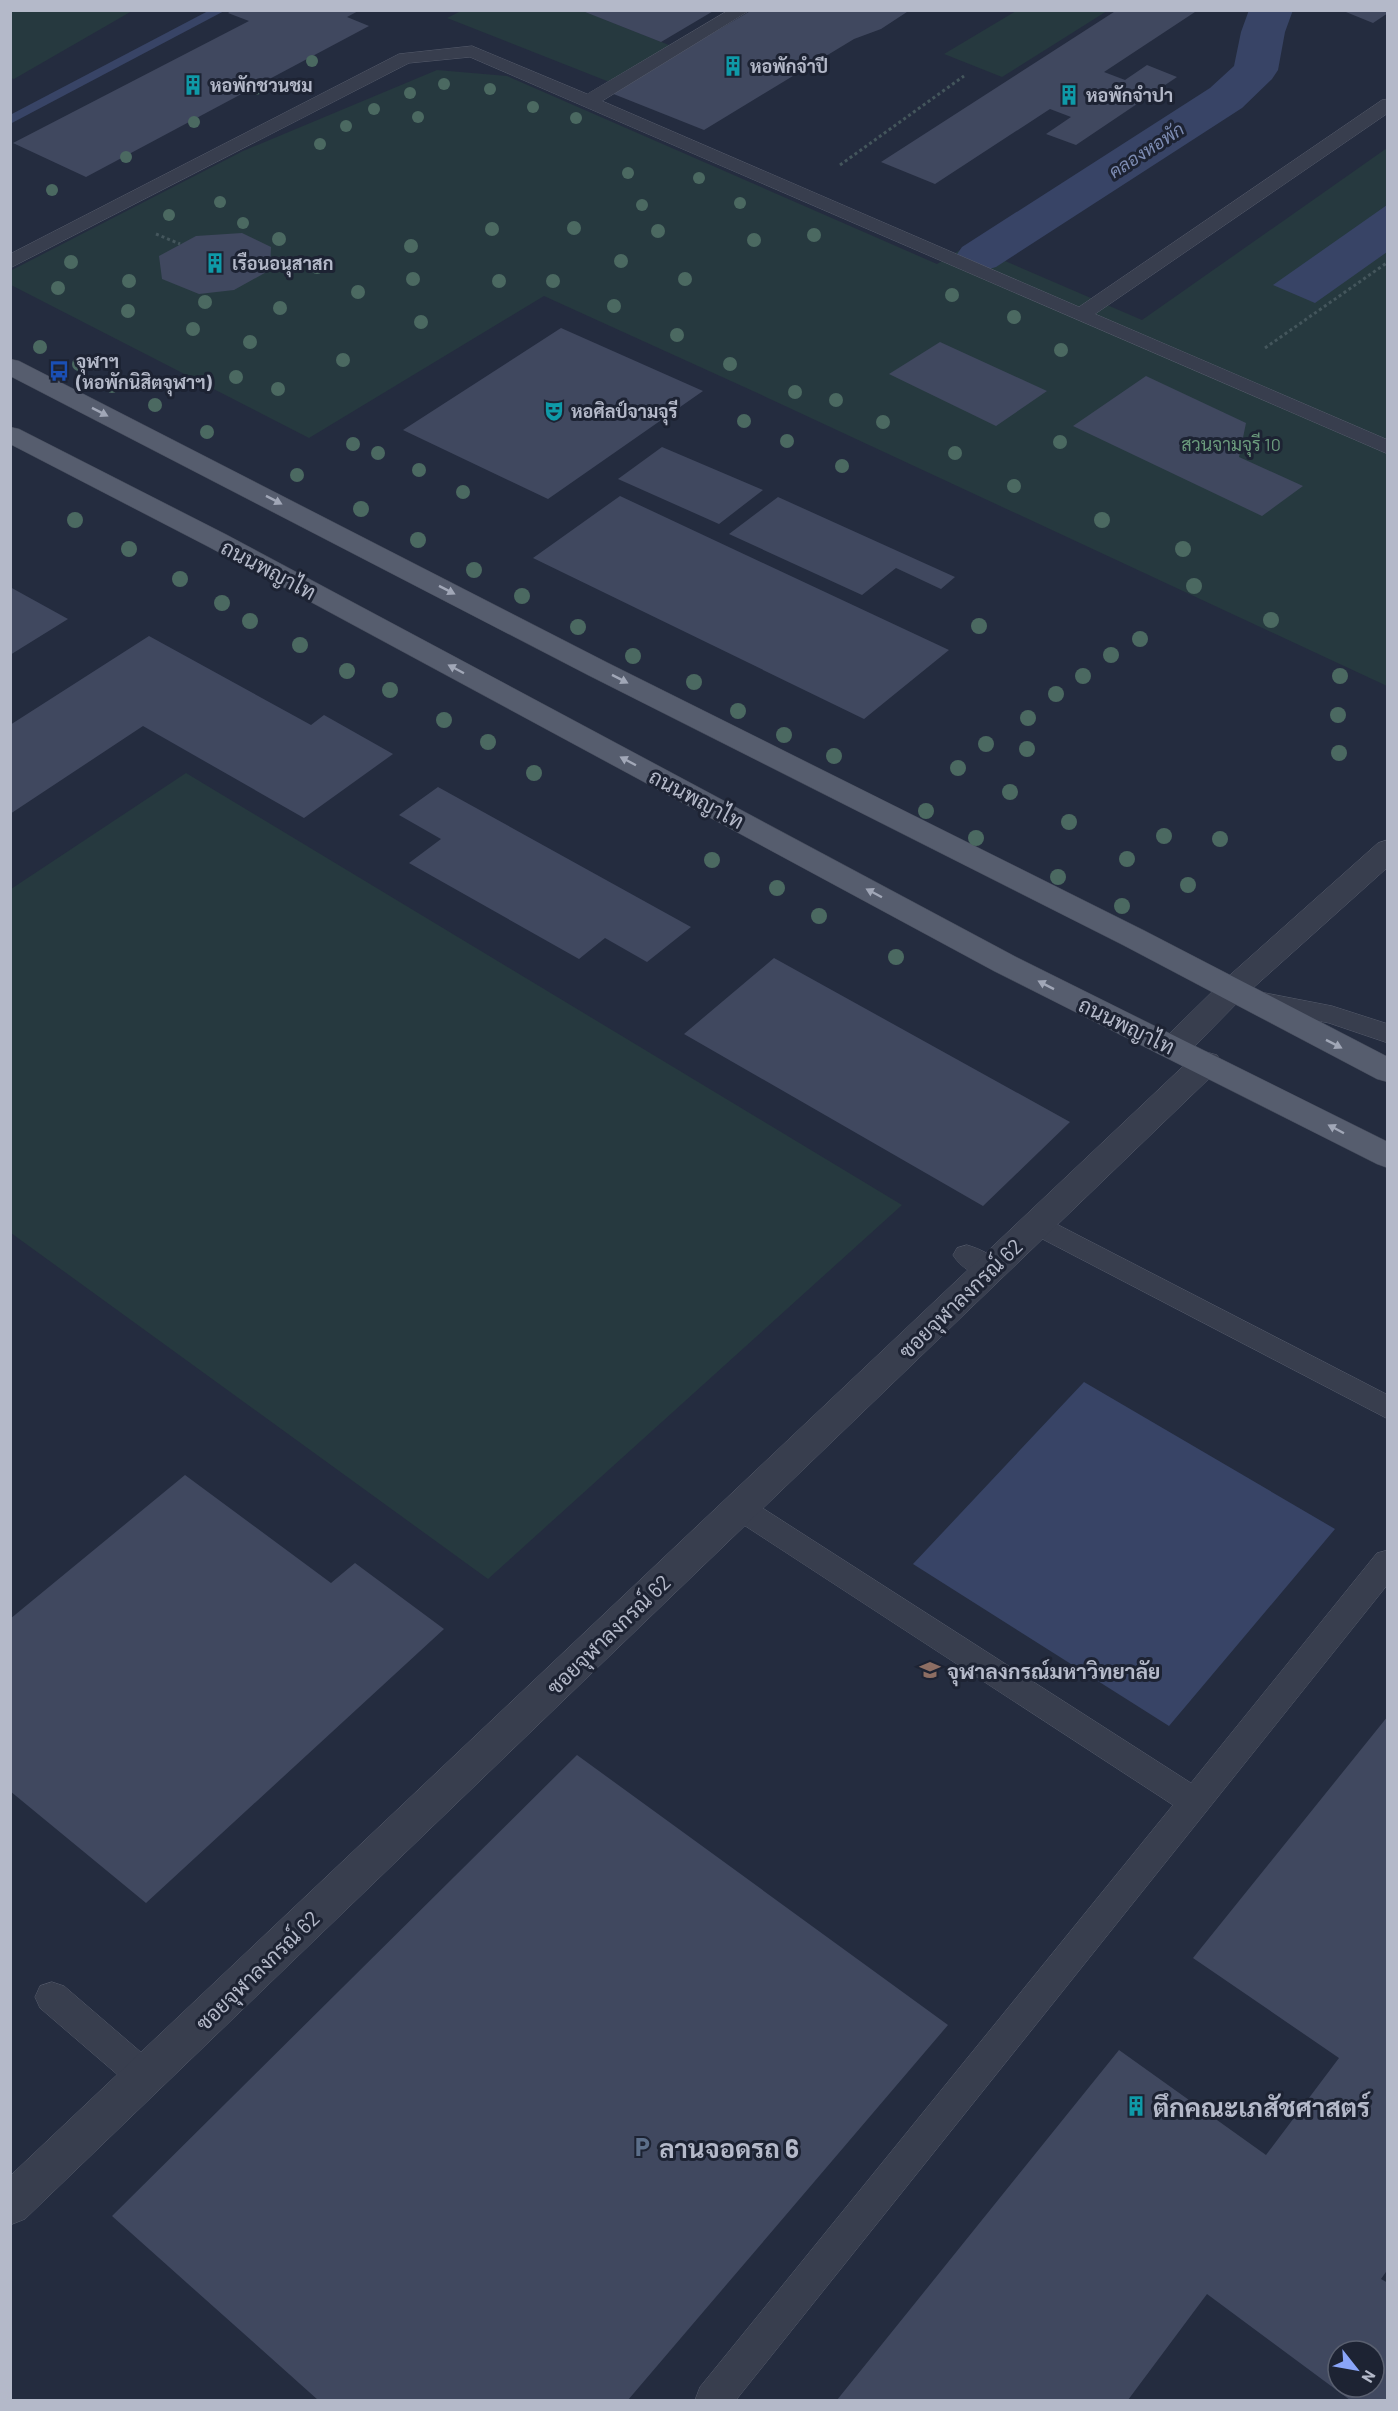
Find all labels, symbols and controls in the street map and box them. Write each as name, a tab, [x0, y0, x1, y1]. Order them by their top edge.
building icon: หอพักจำปี	[721, 54, 745, 78]
place label: หอพักจำปี	[750, 55, 828, 77]
building icon: หอพักชวนชม	[181, 73, 205, 97]
place label: หอพักชวนชม	[210, 74, 313, 96]
building icon: หอพักจำปา	[1057, 83, 1081, 107]
place label: หอพักจำปา	[1086, 84, 1173, 106]
water label: คลองหอพัก	[1104, 118, 1188, 182]
building icon: เรือนอนุสาสก	[203, 251, 227, 275]
place label: เรือนอนุสาสก	[232, 252, 333, 278]
place label: จุฬาฯ (หอพักนิสิตจุฬาฯ)	[75, 350, 213, 397]
bus stop icon: จุฬาฯ (หอพักนิสิตจุฬาฯ)	[47, 359, 71, 383]
theatre icon: หอศิลป์จามจุรี	[542, 399, 566, 423]
place label: หอศิลป์จามจุรี	[571, 399, 678, 426]
one-way arrow	[92, 407, 109, 417]
park label: สวนจามจุรี 10	[1181, 432, 1281, 457]
one-way arrow	[265, 496, 282, 505]
street label: ถนนพญาไท	[217, 534, 321, 605]
one-way arrow	[439, 585, 456, 595]
one-way arrow	[448, 664, 465, 674]
one-way arrow	[612, 675, 629, 684]
one-way arrow	[620, 756, 637, 766]
street label: ถนนพญาไท	[645, 763, 749, 834]
one-way arrow	[865, 888, 882, 898]
one-way arrow	[1038, 980, 1055, 989]
street label: ถนนพญาไท	[1074, 991, 1179, 1060]
one-way arrow	[1326, 1039, 1343, 1048]
one-way arrow	[1327, 1124, 1344, 1134]
street label: ซอยจุฬาลงกรณ์ 62	[893, 1233, 1029, 1365]
street label: ซอยจุฬาลงกรณ์ 62	[541, 1569, 677, 1701]
school or university icon: จุฬาลงกรณ์มหาวิทยาลัย	[918, 1658, 942, 1682]
place label: จุฬาลงกรณ์มหาวิทยาลัย	[947, 1658, 1160, 1687]
street label: ซอยจุฬาลงกรณ์ 62	[190, 1905, 326, 2037]
place label: ตึกคณะเภสัชศาสตร์	[1153, 2091, 1372, 2122]
building icon: ตึกคณะเภสัชศาสตร์	[1124, 2094, 1148, 2118]
place label: ลานจอดรถ 6	[659, 2132, 799, 2163]
parking icon: ลานจอดรถ 6	[630, 2135, 654, 2159]
north arrow	[1326, 2339, 1386, 2399]
text: N	[1358, 2368, 1380, 2386]

